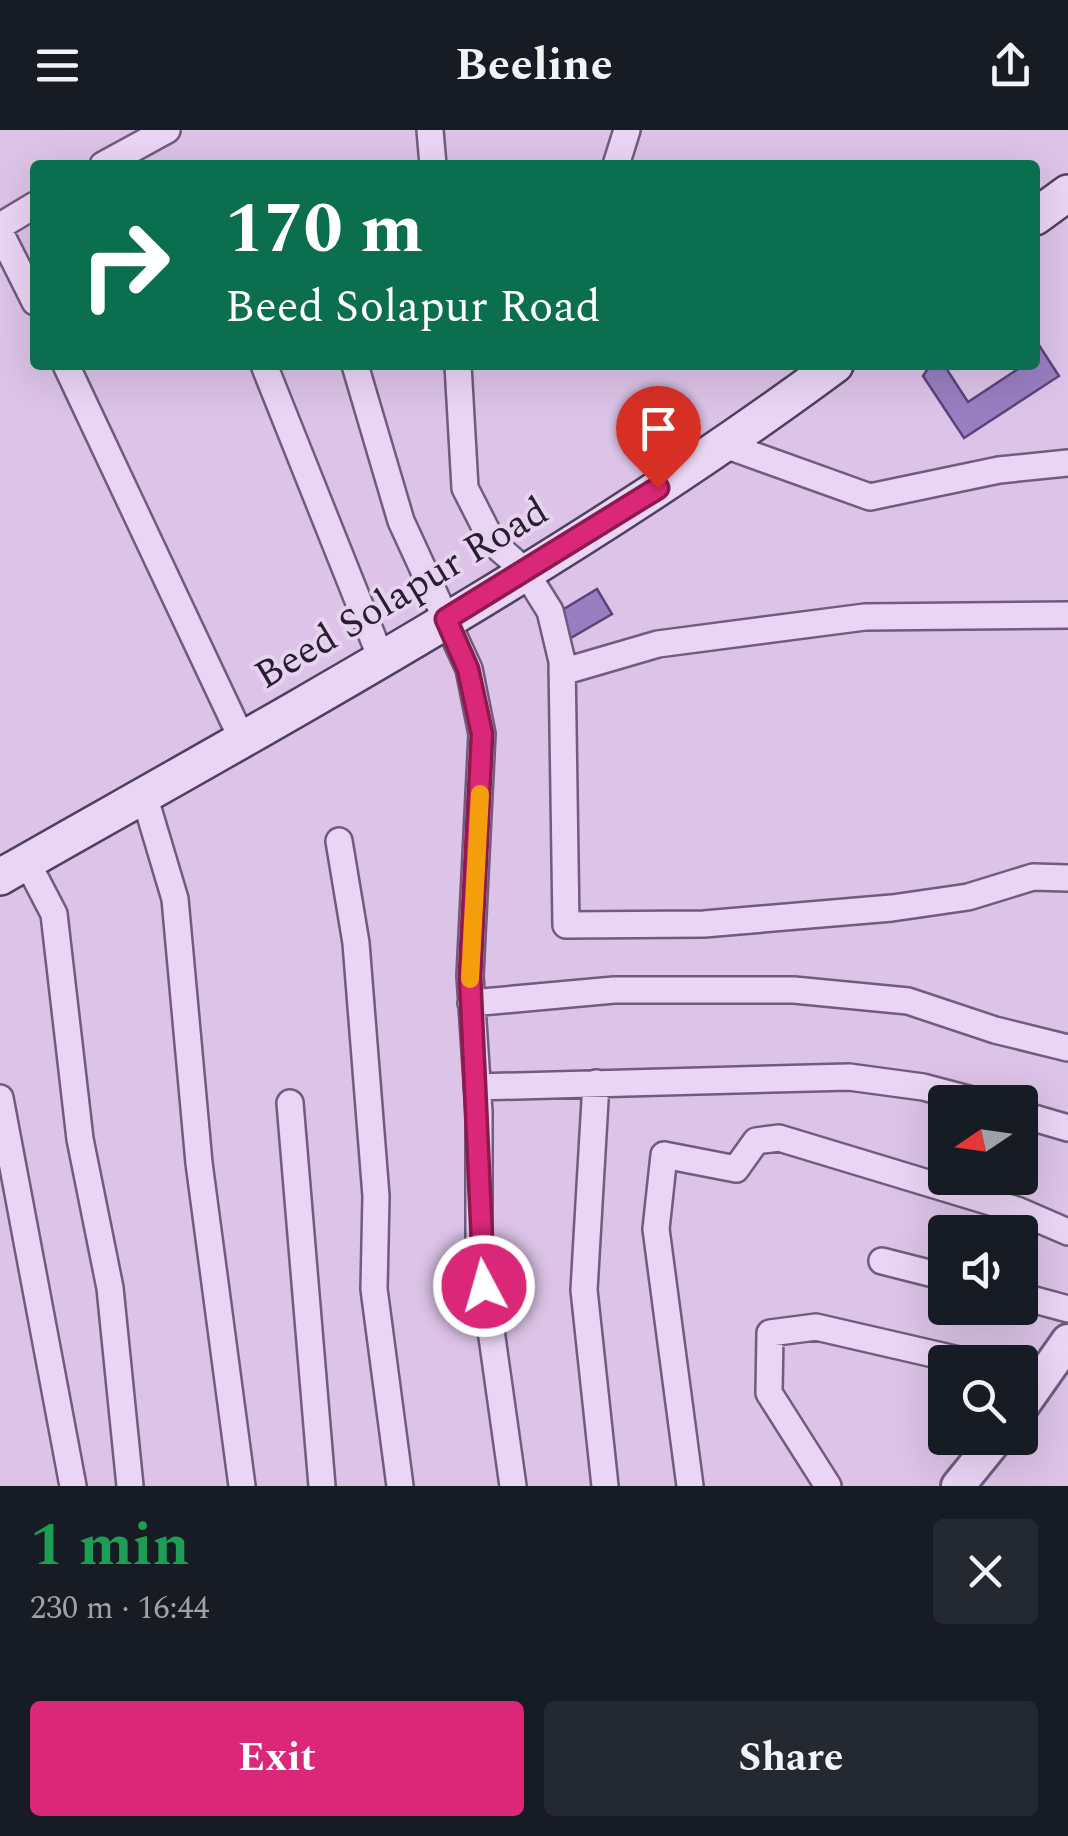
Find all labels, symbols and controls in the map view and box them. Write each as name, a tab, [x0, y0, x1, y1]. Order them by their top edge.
text: Beeline	[455, 31, 613, 100]
icon: menu	[30, 38, 85, 93]
icon: share	[983, 38, 1038, 93]
text: 170 m	[225, 177, 423, 283]
icon: right	[60, 200, 190, 330]
text: Beed Solapur Road	[225, 273, 601, 342]
pin	[616, 386, 701, 489]
icon: arrive	[631, 401, 686, 456]
street label: Beed Solapur Road	[243, 482, 561, 706]
north arrow	[928, 1085, 1038, 1195]
map controls	[928, 1085, 1038, 1455]
button: sound	[928, 1215, 1038, 1325]
position arrow	[432, 1234, 536, 1338]
button: search	[928, 1345, 1038, 1455]
text: 1 min	[30, 1500, 190, 1592]
button: close	[933, 1519, 1038, 1624]
text: 230 m · 16:44	[30, 1584, 210, 1633]
button: Exit	[30, 1701, 524, 1816]
button: Share	[544, 1701, 1038, 1816]

